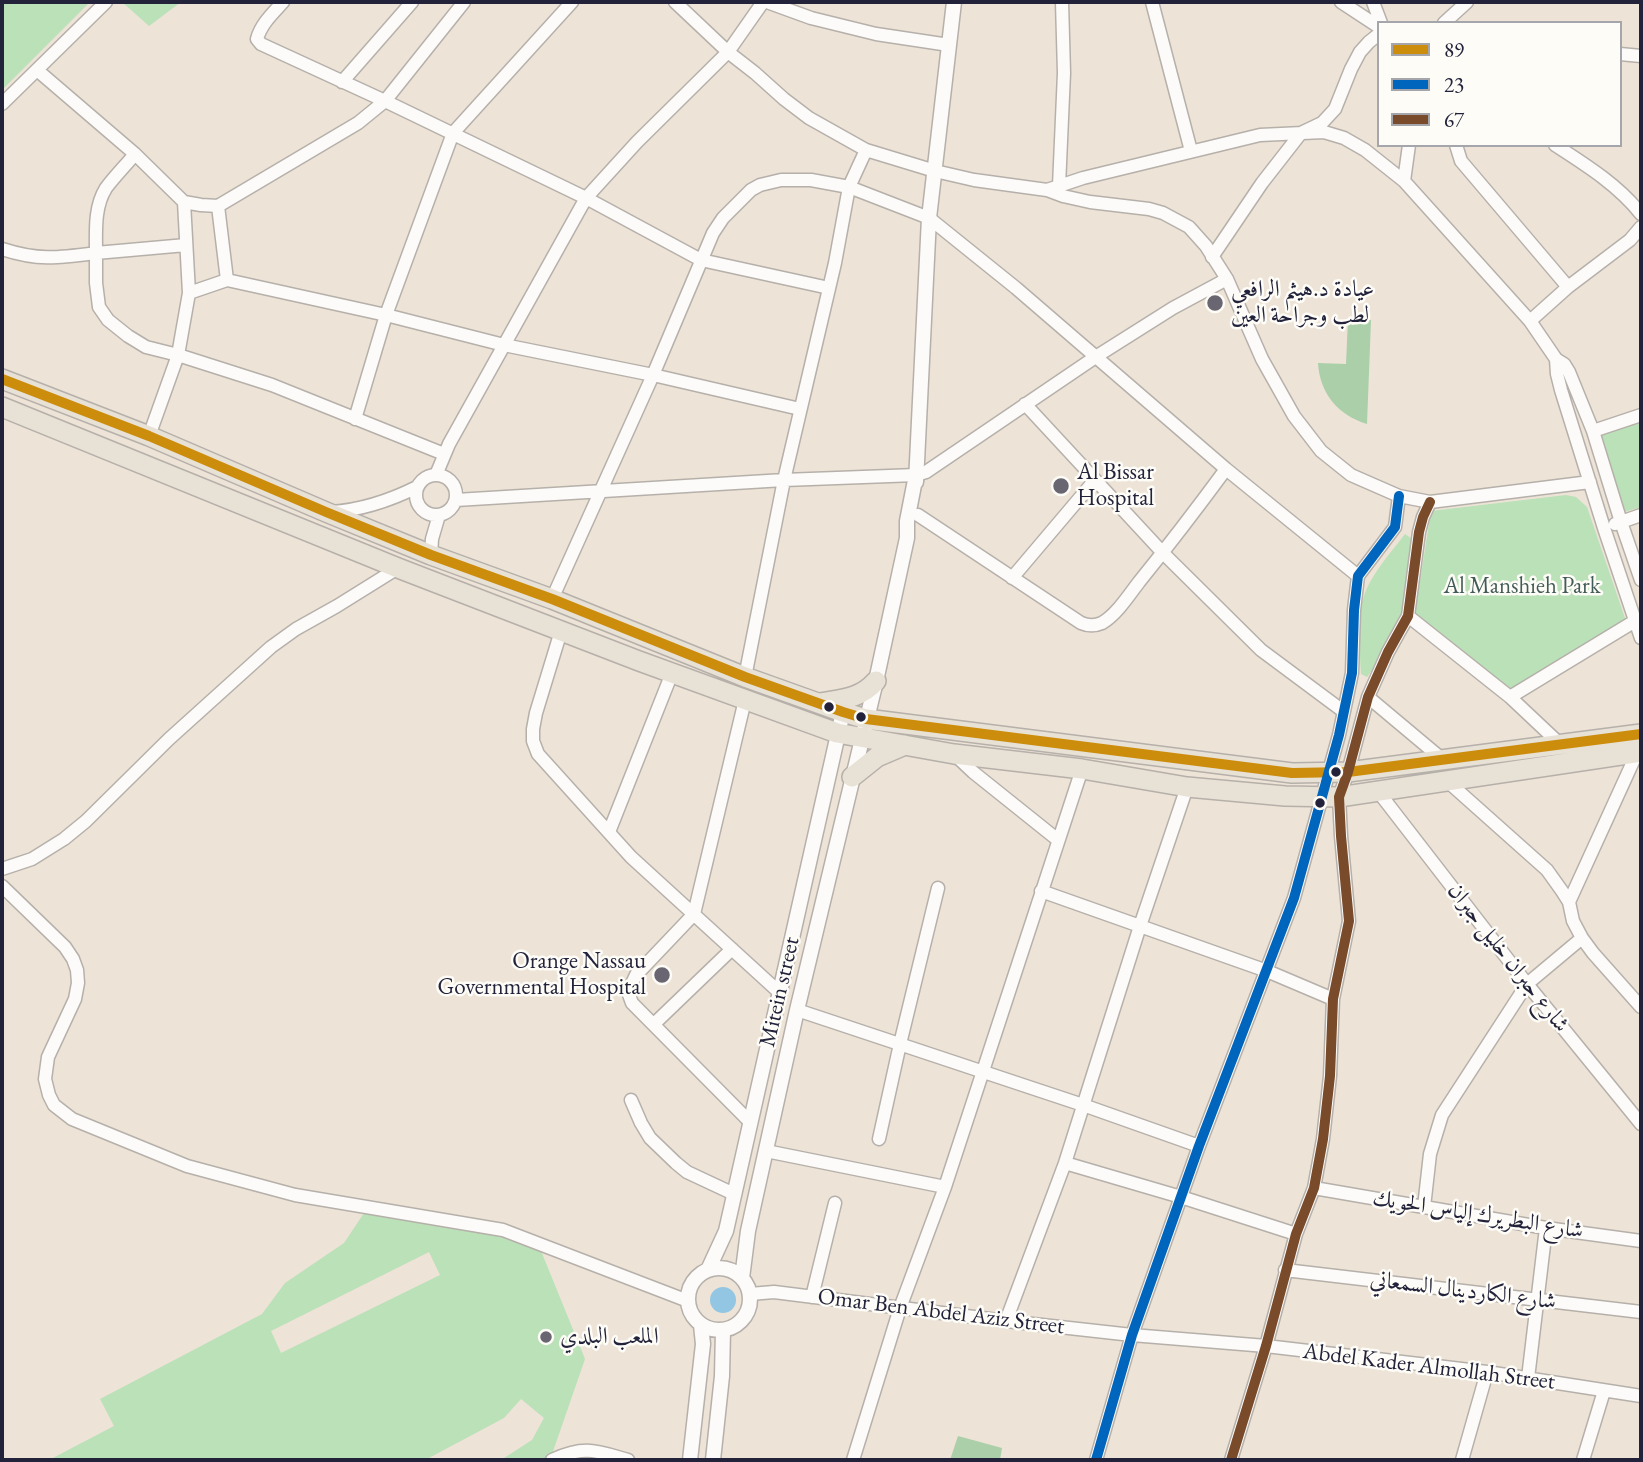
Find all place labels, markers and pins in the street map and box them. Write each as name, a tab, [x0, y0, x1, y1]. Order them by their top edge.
place label: عيادة د.هيثم الرافعي لطب وجراحة العين	[1231, 276, 1374, 330]
marker: عيادة د.هيثم الرافعي لطب وجراحة العين	[1205, 293, 1225, 313]
place label: Al Bissar Hospital	[1077, 459, 1154, 513]
marker: Al Bissar Hospital	[1051, 476, 1071, 496]
unlabelled marker	[822, 700, 836, 714]
unlabelled marker	[854, 710, 868, 724]
unlabelled marker	[1329, 765, 1343, 779]
unlabelled marker	[1313, 796, 1327, 810]
place label: Orange Nassau Governmental Hospital	[437, 948, 646, 1002]
marker: Orange Nassau Governmental Hospital	[652, 965, 672, 985]
place label: الملعب البلدي	[560, 1323, 659, 1351]
marker: الملعب البلدي	[538, 1329, 554, 1345]

